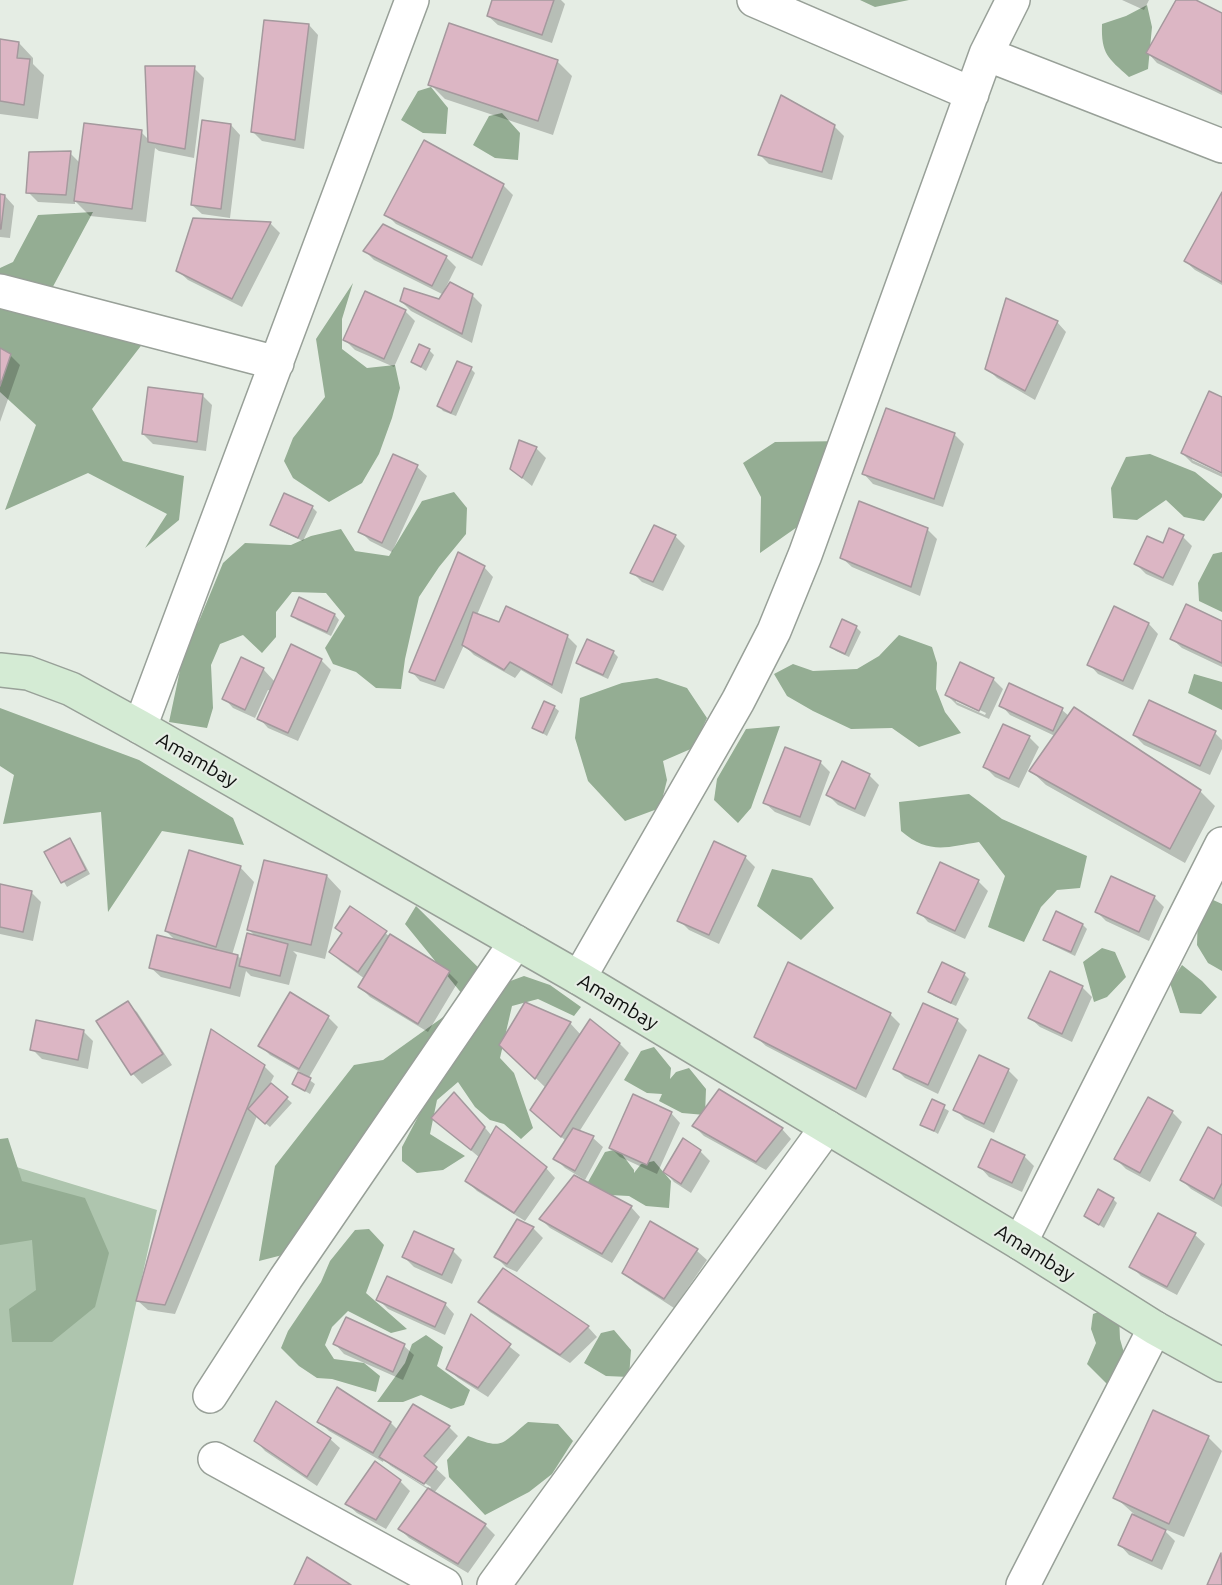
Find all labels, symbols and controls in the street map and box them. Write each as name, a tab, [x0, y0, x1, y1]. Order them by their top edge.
street label: Amambay	[152, 727, 242, 793]
street label: Amambay	[574, 969, 662, 1035]
street label: Amambay	[991, 1219, 1079, 1287]

